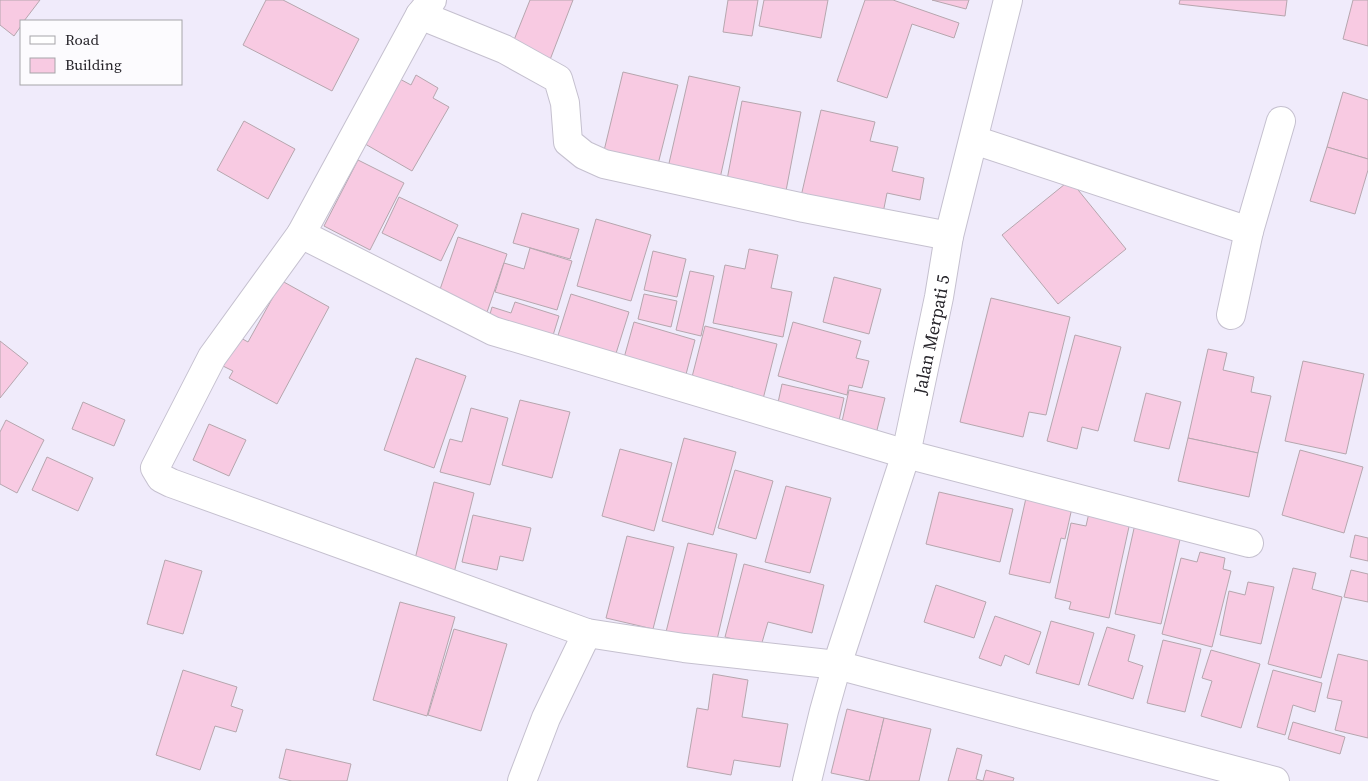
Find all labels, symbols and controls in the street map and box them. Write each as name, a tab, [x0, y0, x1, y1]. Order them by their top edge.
legend	[20, 20, 182, 85]
text: Road	[65, 29, 99, 50]
text: Building	[65, 54, 122, 75]
street label: Jalan Merpati 5	[906, 273, 955, 398]

